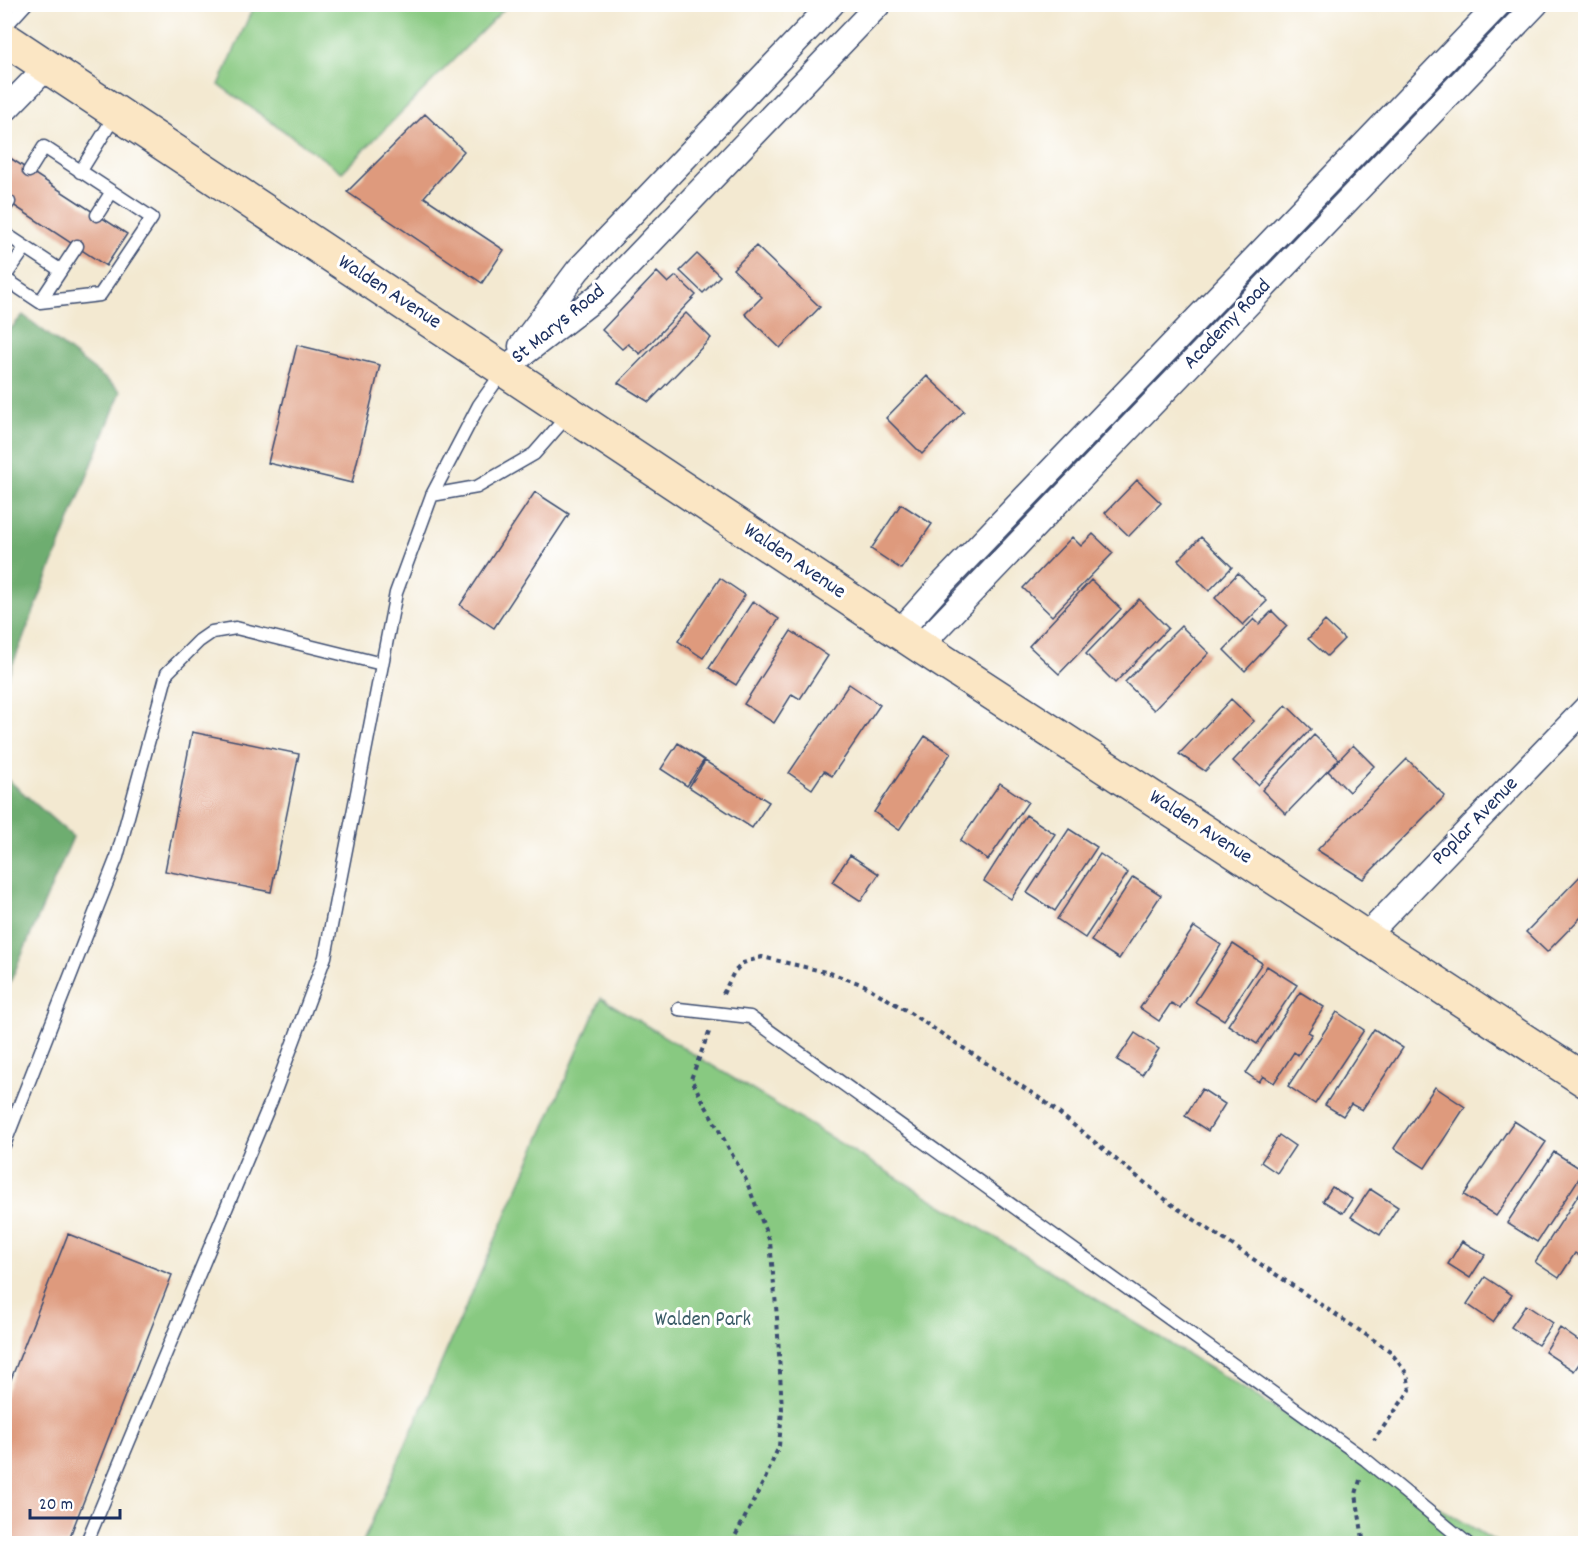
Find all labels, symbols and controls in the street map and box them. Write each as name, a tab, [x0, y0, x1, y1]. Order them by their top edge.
street label: Walden Avenue	[331, 248, 447, 338]
street label: Academy Road	[1177, 273, 1279, 377]
street label: St Marys Road	[506, 278, 612, 372]
street label: Walden Avenue	[737, 517, 851, 607]
street label: Poplar Avenue	[1426, 771, 1526, 873]
street label: Walden Avenue	[1142, 783, 1258, 873]
park label: Walden Park	[655, 1306, 751, 1336]
scale bar	[30, 1482, 120, 1520]
text: 20 m	[39, 1493, 73, 1518]

